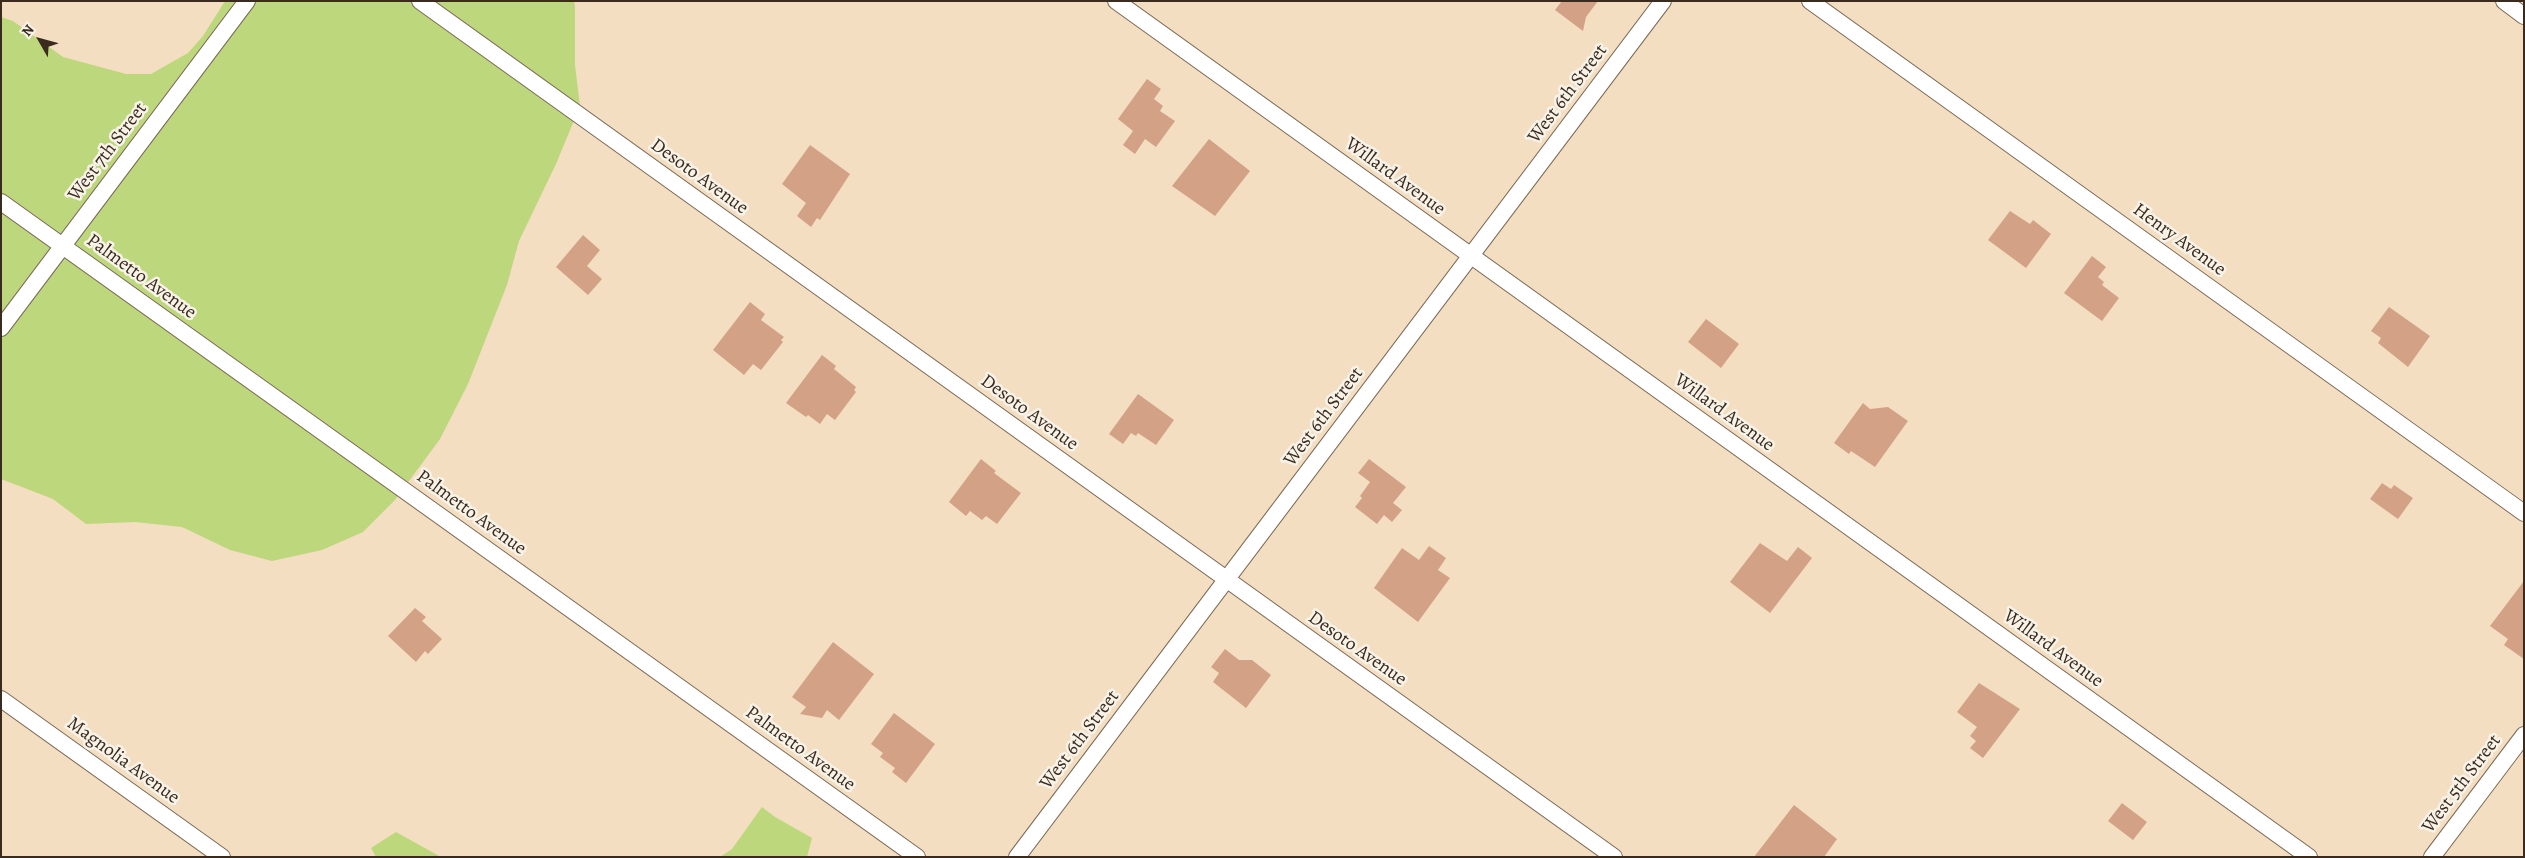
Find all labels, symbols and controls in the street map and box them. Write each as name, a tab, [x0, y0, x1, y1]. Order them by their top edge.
north arrow	[15, 15, 65, 65]
text: N	[17, 21, 38, 40]
street label: West 6th Street	[1523, 40, 1613, 148]
street label: West 7th Street	[64, 98, 152, 206]
street label: Willard Avenue	[1341, 133, 1449, 221]
street label: Desoto Avenue	[646, 134, 752, 220]
street label: Henry Avenue	[2128, 199, 2230, 281]
street label: Palmetto Avenue	[82, 229, 200, 325]
street label: West 6th Street	[1279, 363, 1369, 471]
street label: Willard Avenue	[1670, 369, 1778, 457]
street label: Desoto Avenue	[976, 370, 1082, 456]
street label: Palmetto Avenue	[412, 465, 530, 561]
street label: Willard Avenue	[1999, 605, 2107, 693]
street label: Desoto Avenue	[1303, 607, 1411, 691]
street label: West 6th Street	[1035, 686, 1125, 794]
street label: Palmetto Avenue	[741, 701, 859, 797]
street label: Magnolia Avenue	[62, 713, 184, 809]
street label: West 5th Street	[2418, 730, 2506, 838]

